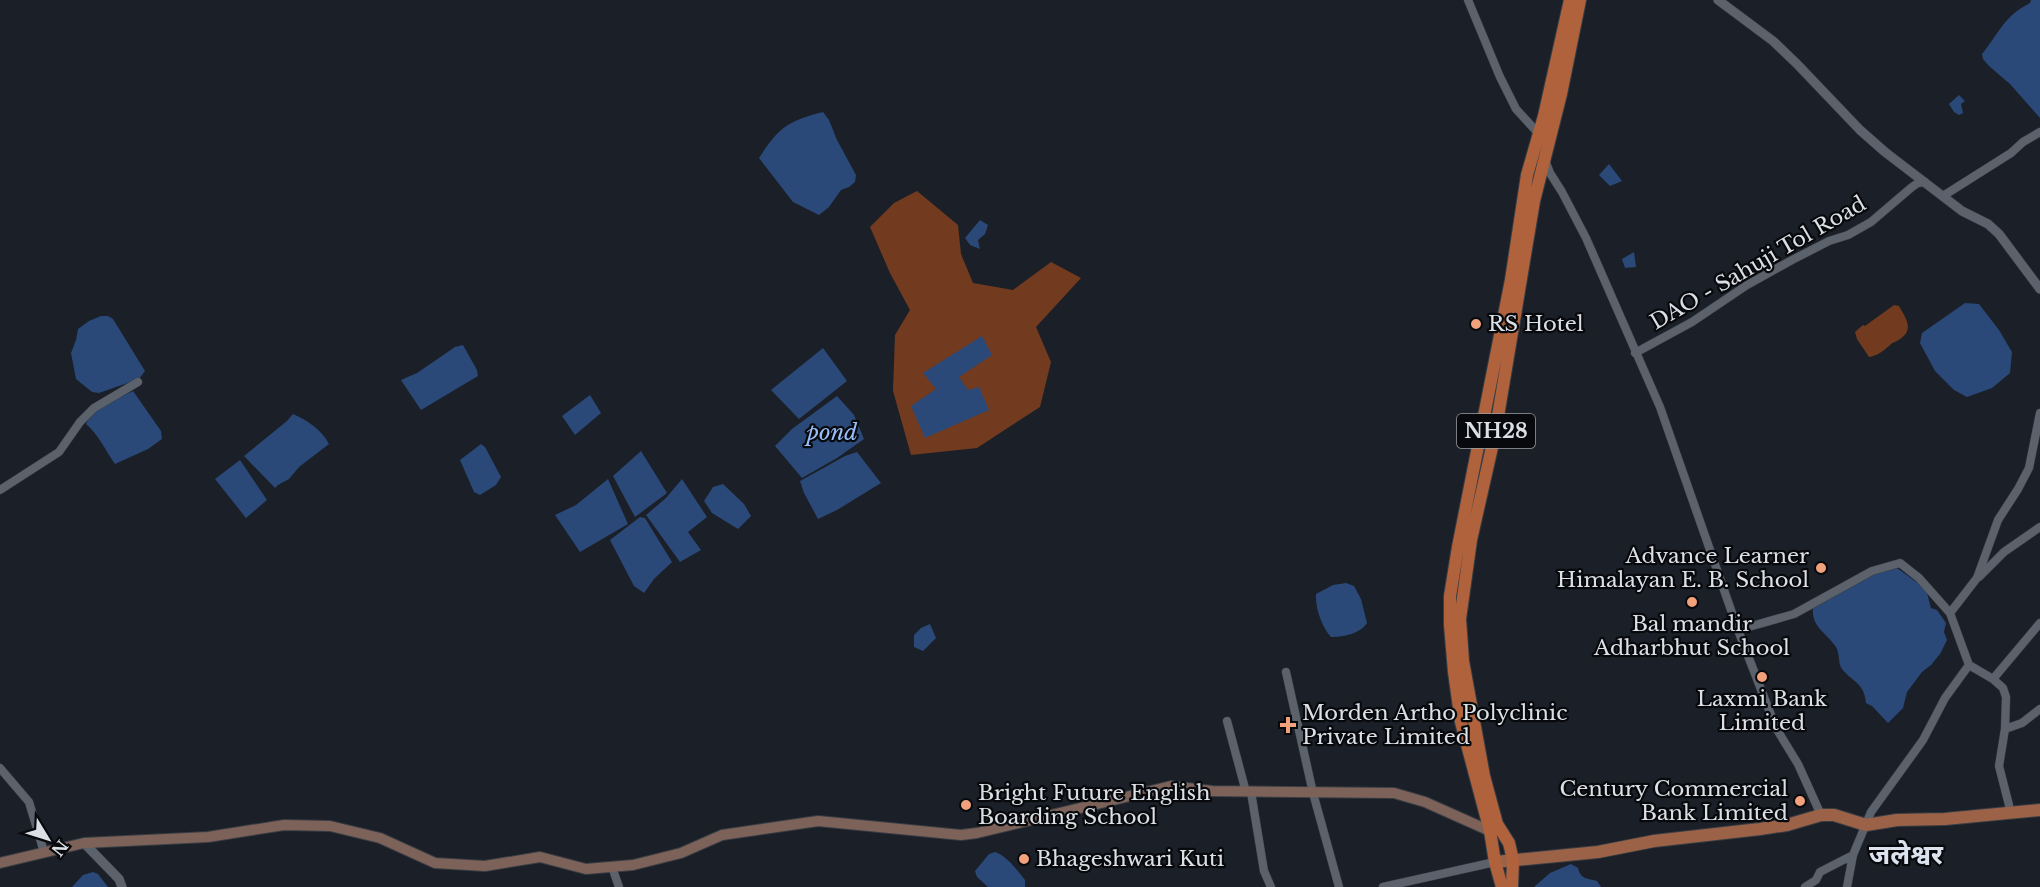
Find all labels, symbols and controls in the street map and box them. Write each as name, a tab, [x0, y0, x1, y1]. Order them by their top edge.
street label: DAO - Sahuji Tol Road	[1645, 191, 1871, 335]
place label: RS Hotel	[1488, 311, 1584, 337]
marker: RS Hotel	[1469, 317, 1483, 331]
road number: NH28	[1457, 414, 1535, 448]
water label: pond	[804, 419, 858, 446]
place label: Advance Learner Himalayan E. B. School	[1557, 543, 1809, 593]
marker: Advance Learner Himalayan E. B. School	[1814, 561, 1828, 575]
marker: Bal mandir Adharbhut School	[1685, 595, 1699, 609]
place label: Bal mandir Adharbhut School	[1593, 611, 1790, 661]
marker: Laxmi Bank Limited	[1755, 670, 1769, 684]
place label: Laxmi Bank Limited	[1697, 686, 1827, 736]
place label: Morden Artho Polyclinic Private Limited	[1302, 700, 1567, 750]
marker: Morden Artho Polyclinic Private Limited	[1279, 716, 1297, 734]
place label: Century Commercial Bank Limited	[1559, 776, 1788, 826]
place label: Bright Future English Boarding School	[978, 780, 1211, 830]
marker: Century Commercial Bank Limited	[1793, 794, 1807, 808]
marker: Bright Future English Boarding School	[959, 798, 973, 812]
north arrow	[18, 809, 78, 869]
text: N	[47, 836, 72, 860]
district label: जलेश्वर	[1869, 838, 1944, 871]
place label: Bhageshwari Kuti	[1036, 846, 1224, 872]
marker: Bhageshwari Kuti	[1017, 852, 1031, 866]

